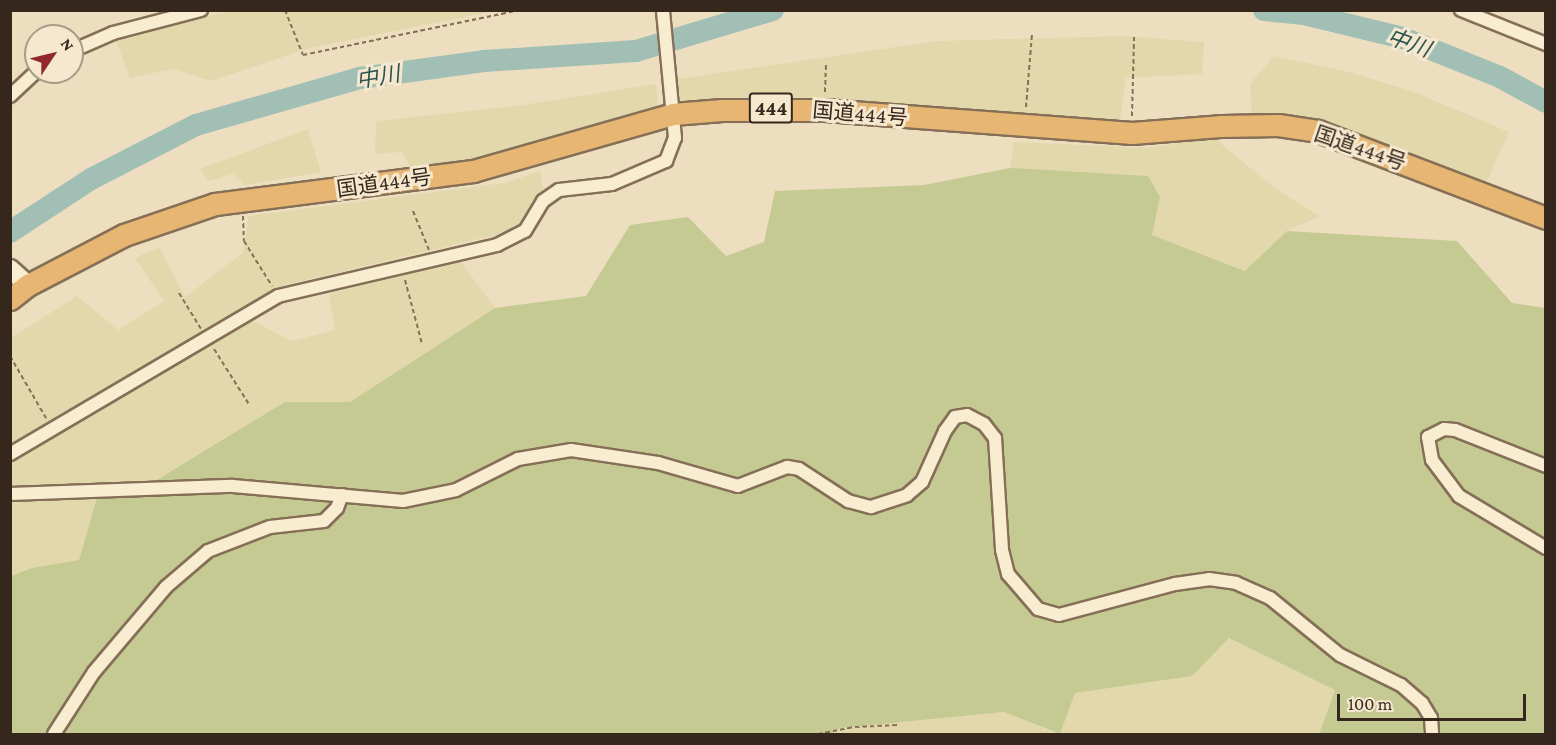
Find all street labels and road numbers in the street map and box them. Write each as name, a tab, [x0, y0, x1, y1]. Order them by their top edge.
road number: 444	[748, 91, 794, 125]
street label: 国道444号	[811, 97, 909, 131]
street label: 国道444号	[1311, 121, 1409, 175]
street label: 国道444号	[335, 164, 433, 202]

